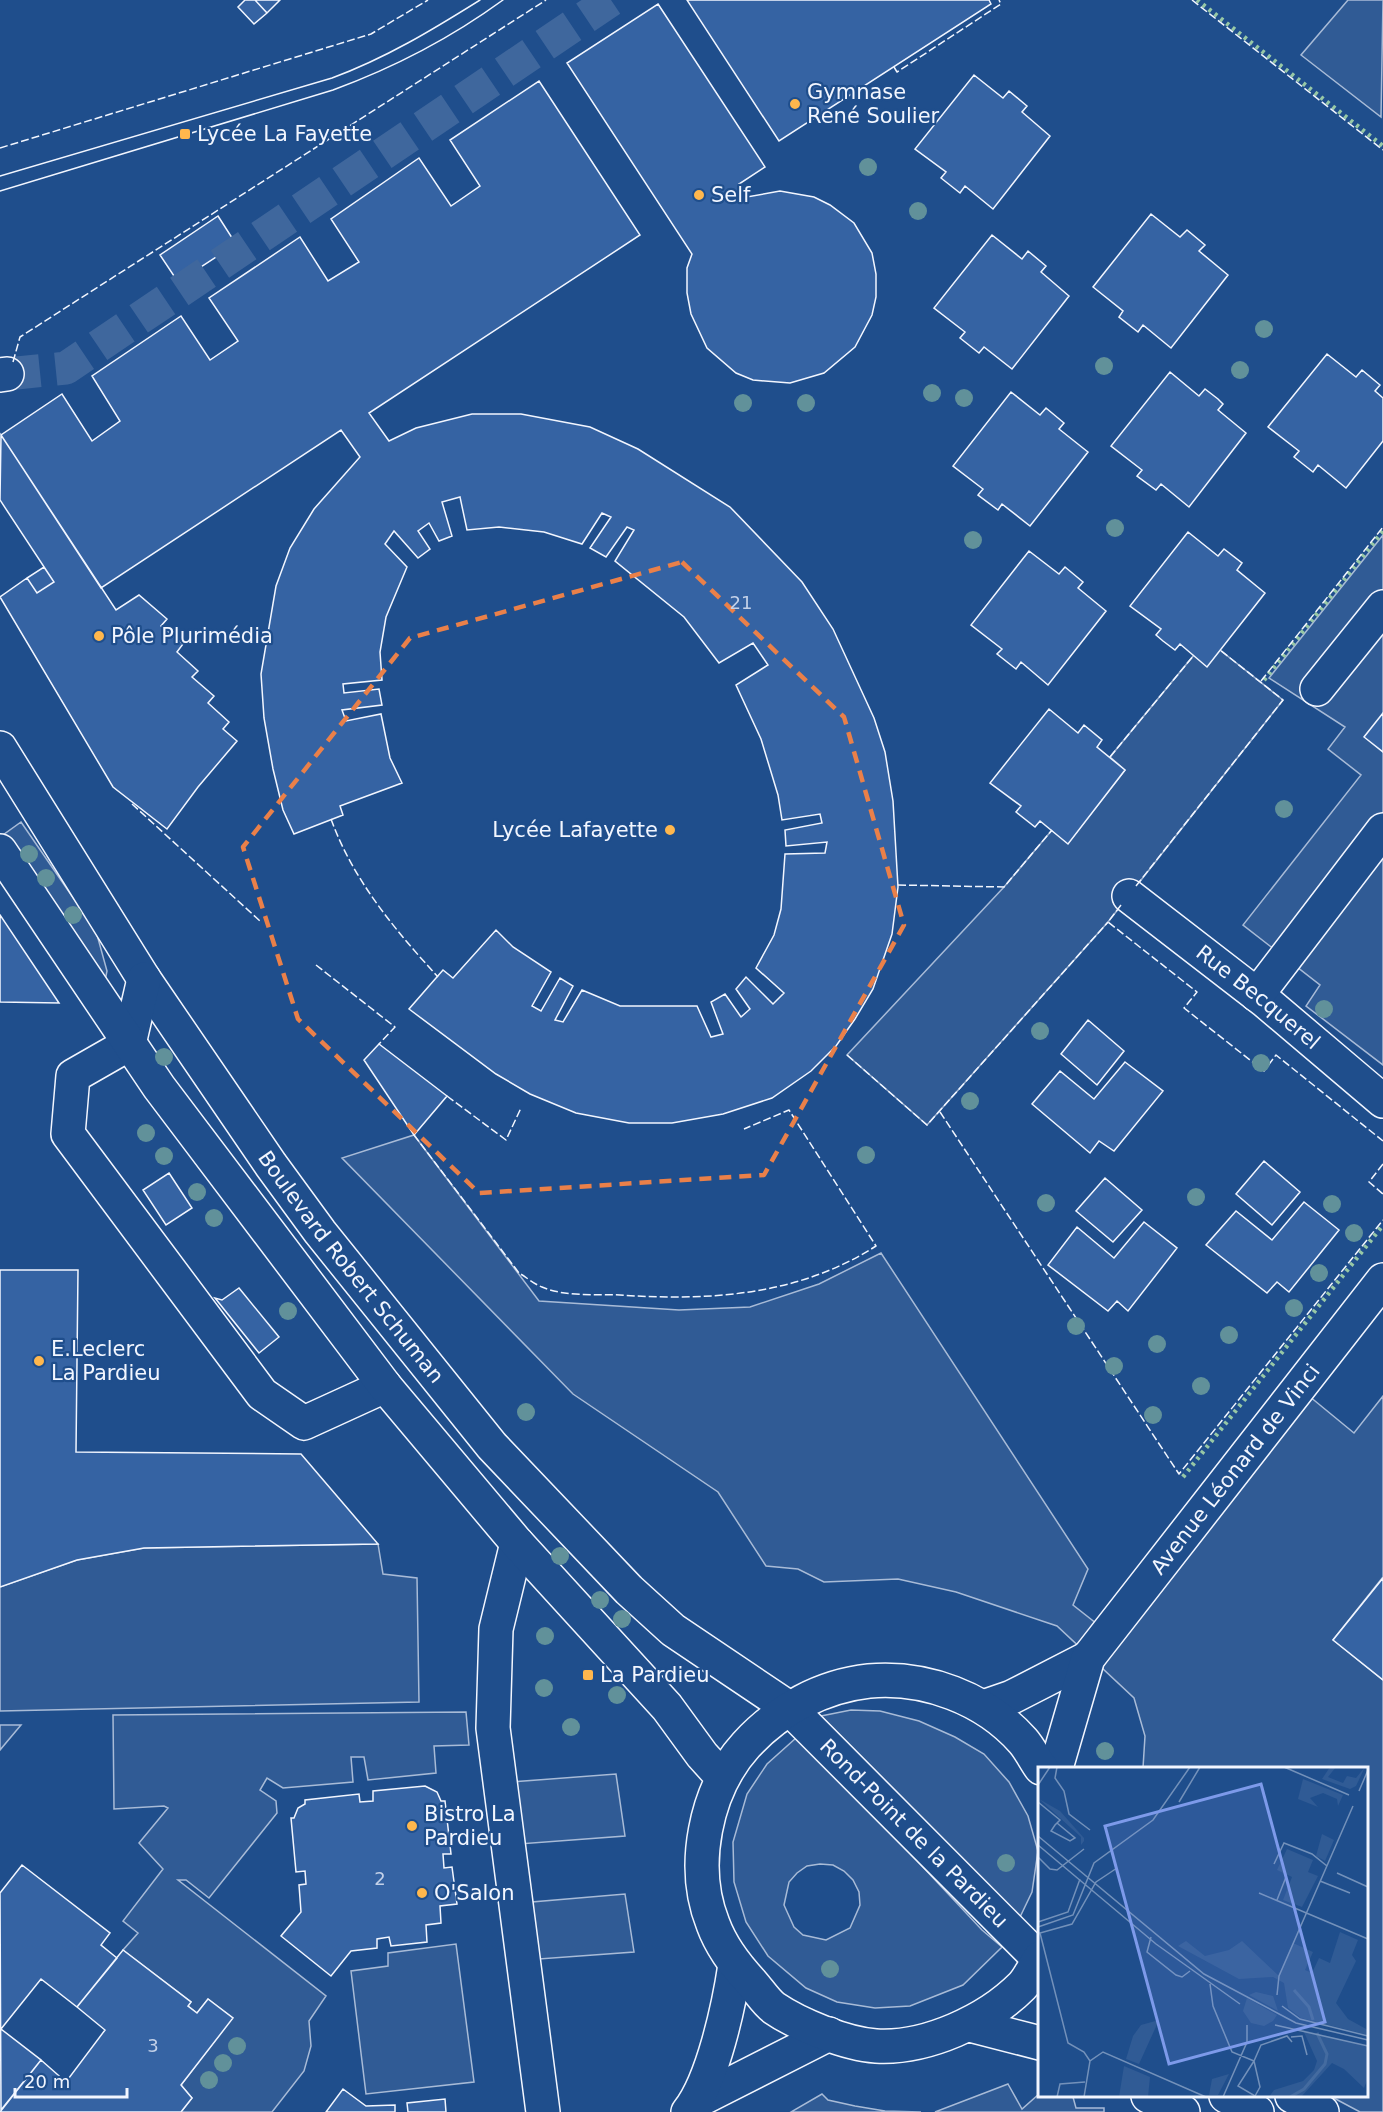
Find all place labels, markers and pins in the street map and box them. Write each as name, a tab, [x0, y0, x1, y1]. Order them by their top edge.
place label: Gymnase René Soulier	[807, 80, 940, 128]
marker: Gymnase René Soulier	[788, 97, 802, 111]
place label: Lycée La Fayette	[197, 122, 372, 146]
marker: Lycée La Fayette	[178, 127, 192, 141]
place label: Self	[711, 183, 751, 207]
marker: Self	[692, 188, 706, 202]
place label: Pôle Plurimédia	[111, 624, 273, 648]
marker: Pôle Plurimédia	[92, 629, 106, 643]
place label: Lycée Lafayette	[492, 818, 658, 842]
marker: Lycée Lafayette	[663, 823, 677, 837]
place label: E.Leclerc La Pardieu	[51, 1337, 161, 1385]
marker: E.Leclerc La Pardieu	[32, 1354, 46, 1368]
place label: La Pardieu	[600, 1663, 710, 1687]
marker: La Pardieu	[581, 1668, 595, 1682]
place label: Bistro La Pardieu	[424, 1802, 516, 1850]
marker: Bistro La Pardieu	[405, 1819, 419, 1833]
place label: O'Salon	[434, 1881, 515, 1905]
marker: O'Salon	[415, 1886, 429, 1900]

